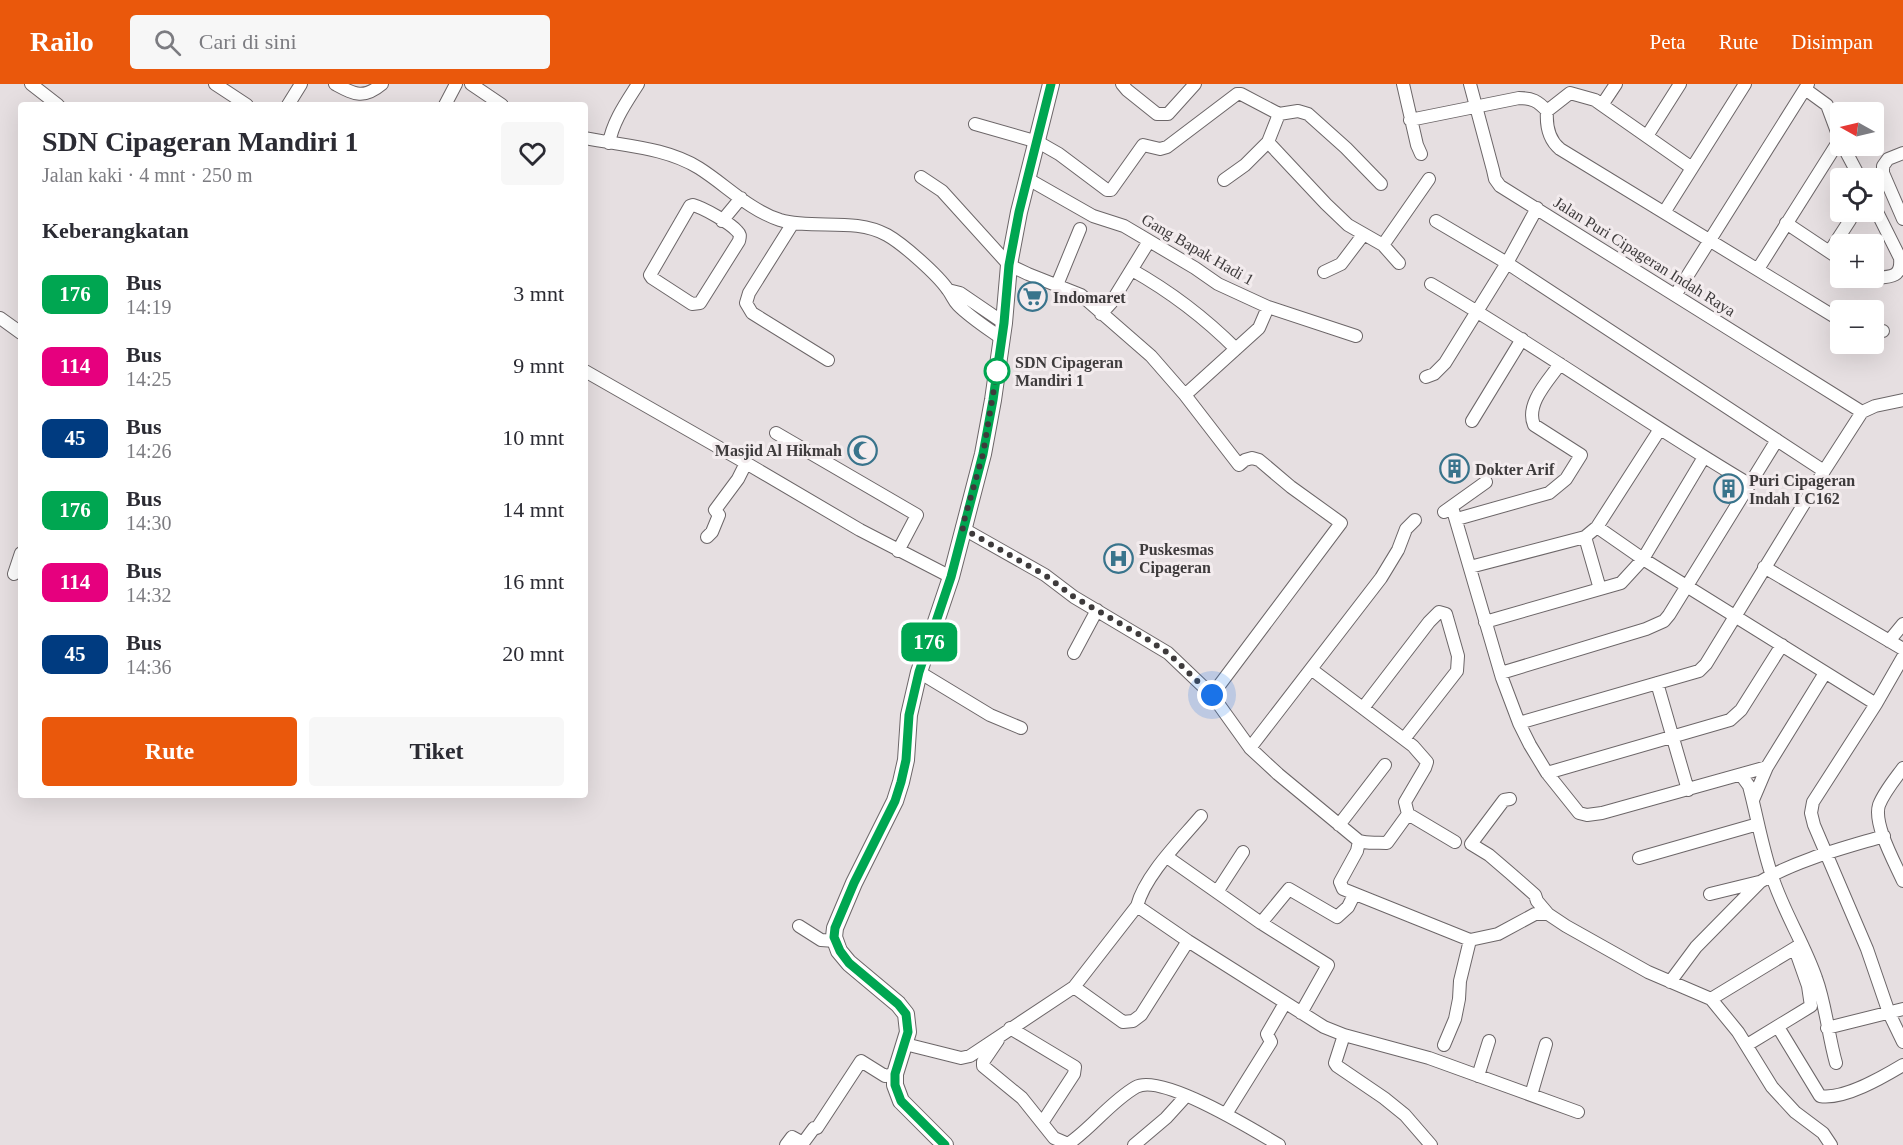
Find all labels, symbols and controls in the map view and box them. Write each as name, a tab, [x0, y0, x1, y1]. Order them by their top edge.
search box	[130, 15, 550, 69]
text: Railo	[30, 26, 94, 57]
icon: search	[151, 26, 184, 59]
text: Cari di sini	[199, 29, 297, 54]
text: Peta	[1650, 30, 1686, 54]
text: Rute	[1719, 30, 1758, 54]
text: Disimpan	[1791, 30, 1873, 54]
north arrow	[1830, 102, 1884, 156]
map controls	[1830, 102, 1884, 354]
button: heart	[501, 122, 564, 185]
text: SDN Cipageran Mandiri 1	[42, 126, 359, 157]
text: Jalan kaki · 4 mnt · 250 m	[42, 164, 253, 186]
button: locate	[1830, 168, 1884, 222]
street label: Jalan Puri Cipageran Indah Raya	[1550, 193, 1739, 320]
street label: Gang Bapak Hadi 1	[1138, 210, 1257, 289]
text: Keberangkatan	[42, 218, 189, 243]
button: +	[1830, 234, 1884, 288]
text: Bus	[126, 270, 161, 295]
text: 3 mnt	[513, 281, 564, 306]
supermarket icon: Indomaret	[1016, 281, 1048, 313]
text: 176	[59, 282, 91, 306]
place label: Indomaret	[1053, 289, 1126, 306]
text: 14:19	[126, 296, 172, 318]
button: −	[1830, 300, 1884, 354]
text: Bus	[126, 342, 161, 367]
text: 9 mnt	[513, 353, 564, 378]
text: 114	[60, 354, 90, 378]
place label: SDN Cipageran Mandiri 1	[1015, 354, 1123, 389]
marker: SDN Cipageran Mandiri 1	[984, 358, 1010, 384]
text: 14:25	[126, 368, 172, 390]
text: Bus	[126, 414, 161, 439]
text: 10 mnt	[502, 425, 564, 450]
text: 45	[65, 426, 86, 450]
mosque icon: Masjid Al Hikmah	[847, 434, 879, 466]
text: 14:26	[126, 440, 172, 462]
place label: Masjid Al Hikmah	[715, 442, 842, 460]
building icon: Dokter Arif	[1438, 453, 1470, 485]
place label: Dokter Arif	[1475, 461, 1555, 478]
place label: Puri Cipageran Indah I C162	[1749, 472, 1855, 507]
building icon: Puri Cipageran Indah I C162	[1712, 473, 1744, 505]
text: Bus	[126, 486, 161, 511]
text: 14 mnt	[502, 497, 564, 522]
text: 176	[59, 498, 91, 522]
text: 14:30	[126, 512, 172, 534]
place label: Puskesmas Cipageran	[1139, 541, 1214, 577]
hospital icon: Puskesmas Cipageran	[1102, 542, 1134, 574]
text: Bus	[126, 558, 161, 583]
text: 16 mnt	[502, 569, 564, 594]
text: 114	[60, 570, 90, 594]
text: 14:32	[126, 584, 172, 606]
line badge: 176	[894, 622, 964, 662]
text: Bus	[126, 630, 161, 655]
text: 176	[913, 630, 945, 654]
text: 20 mnt	[502, 641, 564, 666]
text: 45	[65, 642, 86, 666]
text: 14:36	[126, 656, 172, 678]
your location	[1197, 680, 1227, 710]
button: Rute	[42, 717, 297, 786]
button: Tiket	[309, 717, 564, 786]

